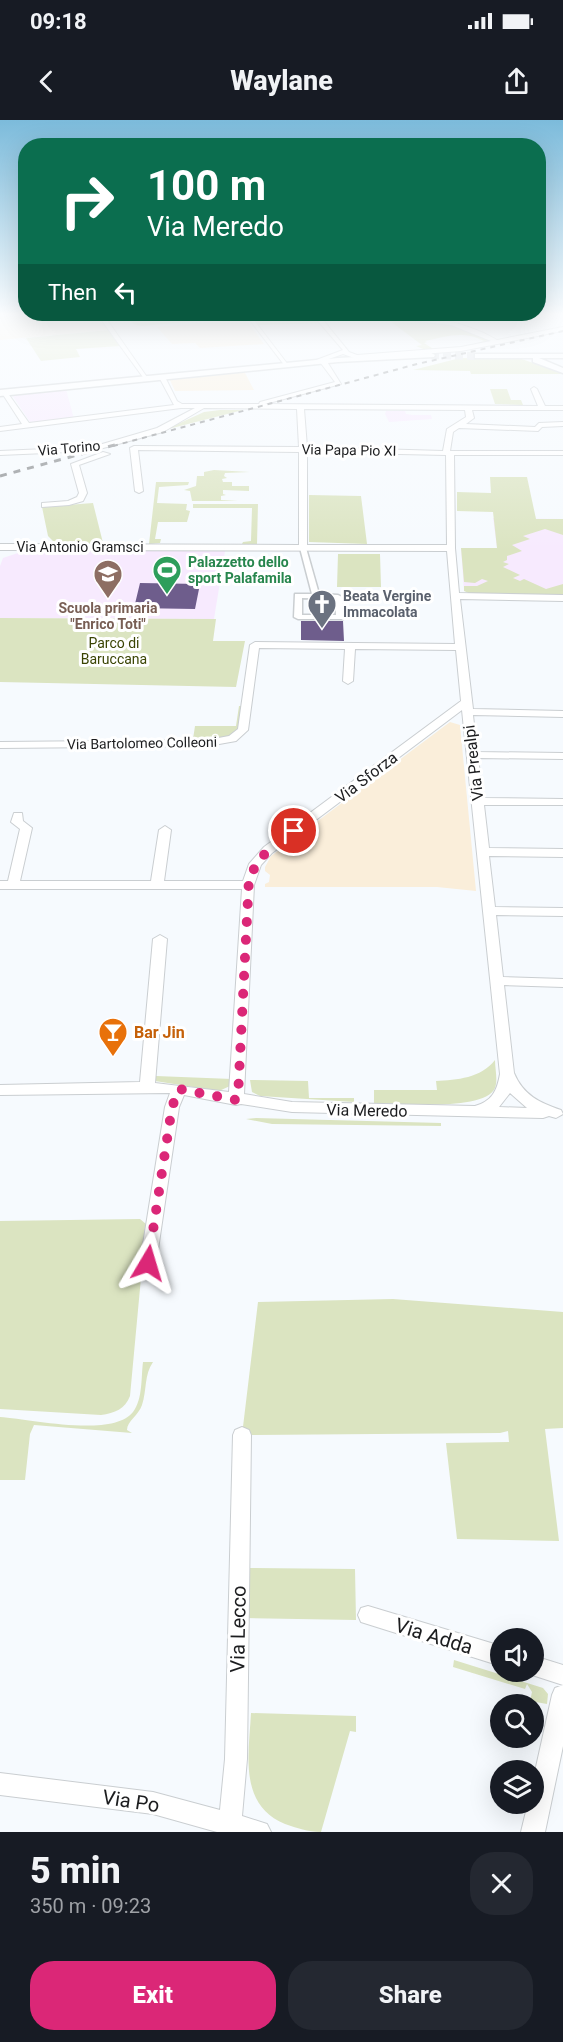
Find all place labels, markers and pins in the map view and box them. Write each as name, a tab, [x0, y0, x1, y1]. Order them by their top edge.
sports icon: Palazzetto dello sport Palafamila	[151, 554, 183, 596]
place label: Palazzetto dello sport Palafamila	[188, 554, 292, 586]
school or university icon: Scuola primaria "Enrico Toti"	[92, 558, 124, 600]
church icon: Beata Vergine Immacolata	[306, 588, 338, 630]
place label: Beata Vergine Immacolata	[343, 588, 432, 620]
place label: Scuola primaria "Enrico Toti"	[59, 600, 158, 632]
pin	[268, 805, 319, 856]
bar icon: Bar Jin	[97, 1016, 129, 1058]
place label: Bar Jin	[134, 1023, 185, 1042]

